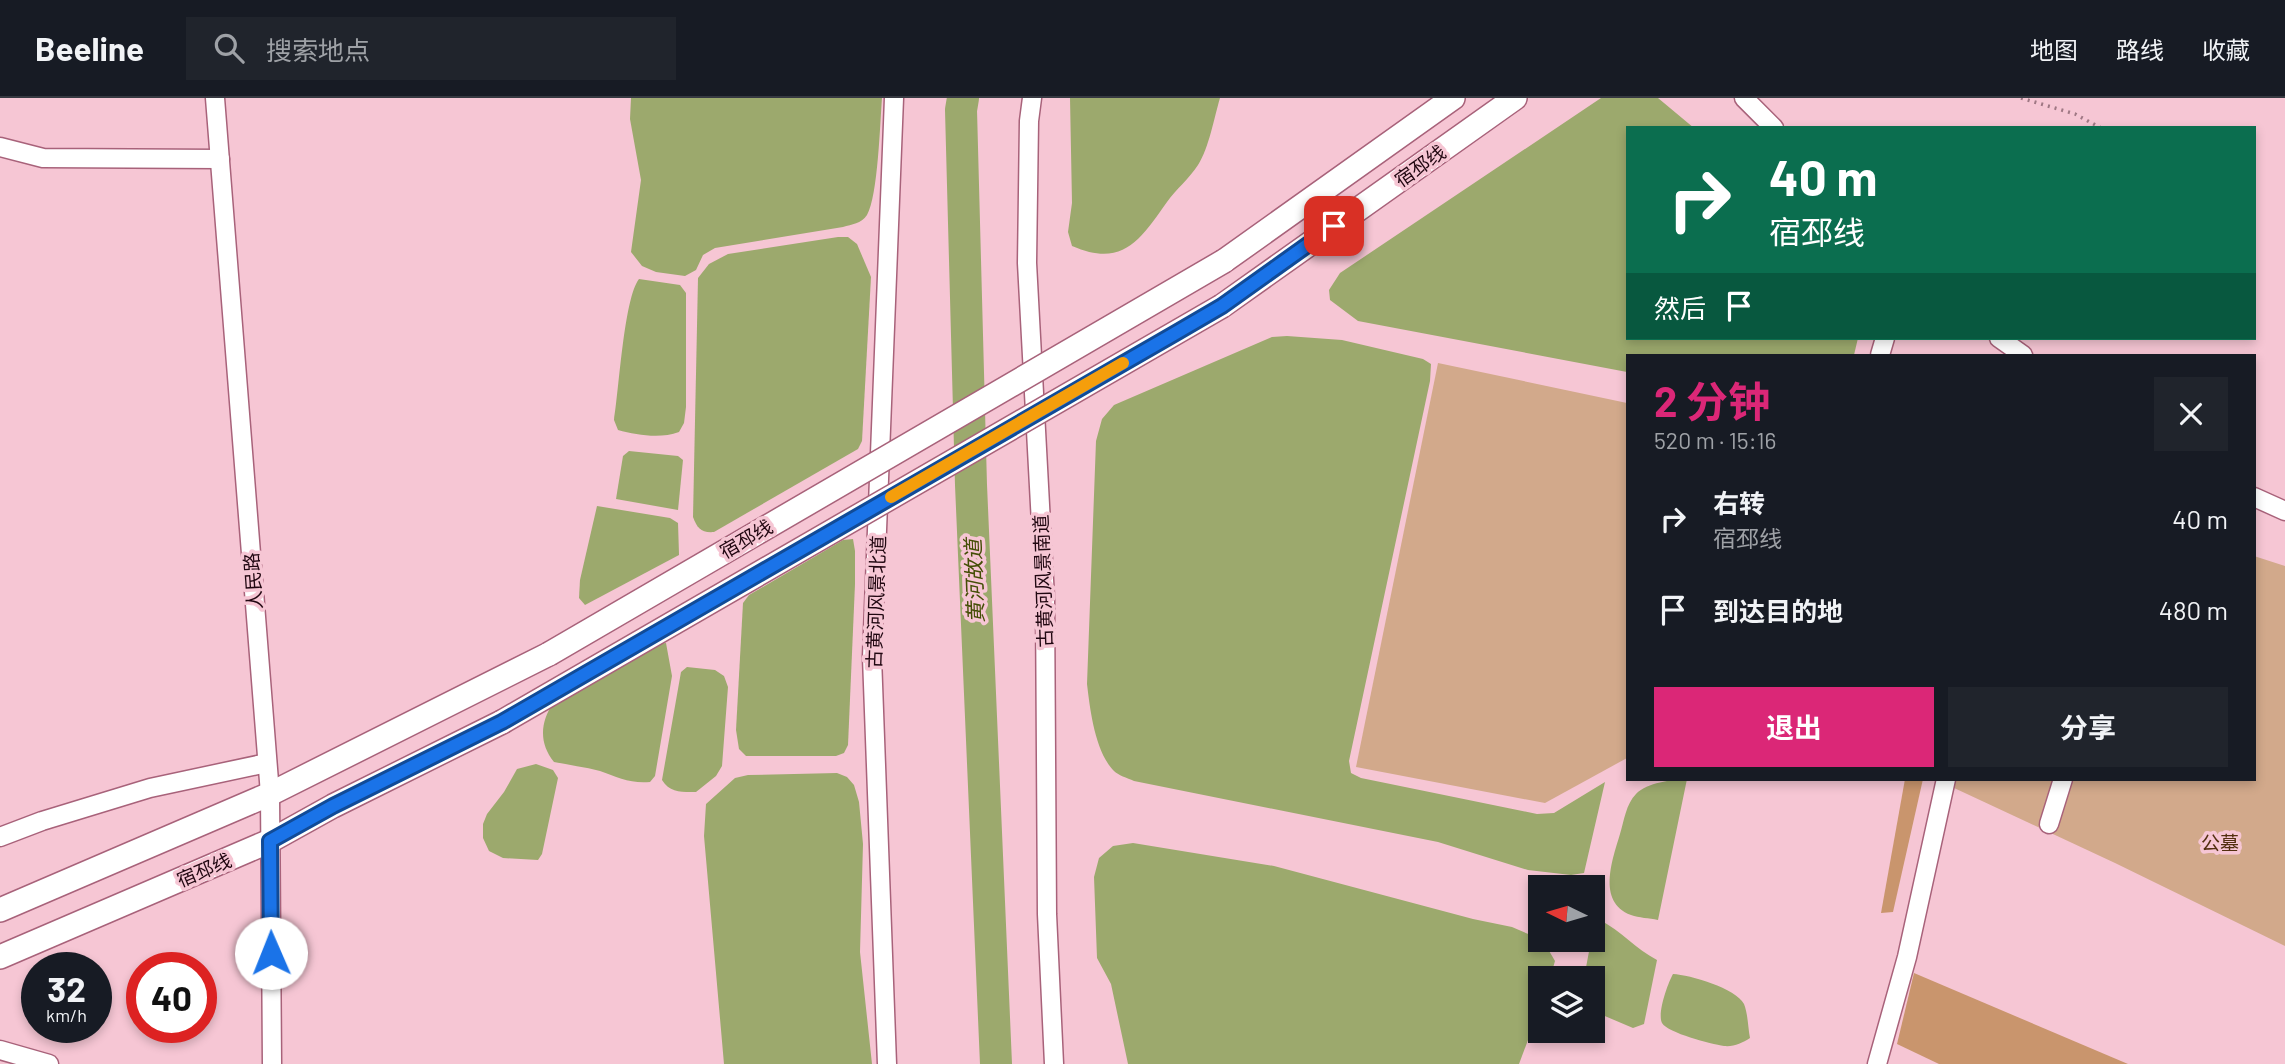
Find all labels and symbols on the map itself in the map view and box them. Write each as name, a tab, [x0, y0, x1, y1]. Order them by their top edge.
street label: 宿邳线	[1390, 140, 1450, 191]
pin	[1304, 196, 1364, 256]
street label: 宿邳线	[715, 514, 776, 563]
street label: 古黄河风景南道	[1029, 514, 1056, 648]
street label: 古黄河风景北道	[862, 535, 889, 669]
water label: 黄河故道	[959, 536, 987, 623]
street label: 人民路	[239, 552, 266, 610]
park label: 公墓	[2201, 831, 2239, 854]
street label: 宿邳线	[173, 848, 235, 891]
north arrow	[1528, 875, 1605, 952]
position arrow	[234, 916, 308, 990]
speed limit sign: 40	[126, 952, 217, 1043]

